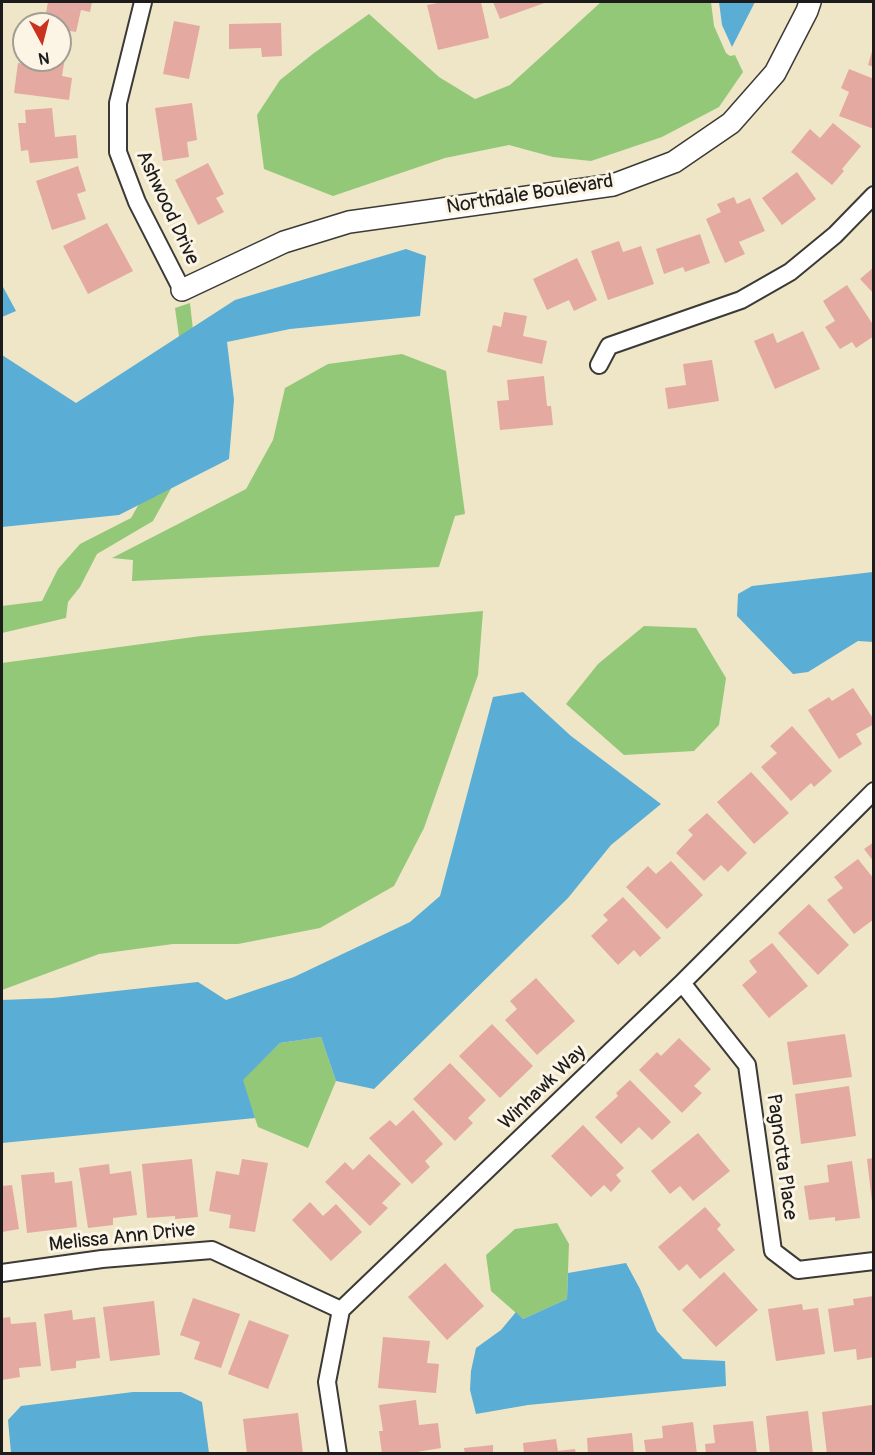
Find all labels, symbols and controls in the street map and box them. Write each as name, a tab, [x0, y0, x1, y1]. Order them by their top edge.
north arrow	[12, 12, 72, 72]
text: N	[37, 47, 51, 68]
street label: Ashwood Drive	[130, 147, 204, 269]
street label: Northdale Boulevard	[445, 170, 615, 220]
street label: Winhawk Way	[495, 1041, 591, 1135]
street label: Pagnotta Place	[760, 1092, 802, 1222]
street label: Melissa Ann Drive	[48, 1218, 196, 1258]

